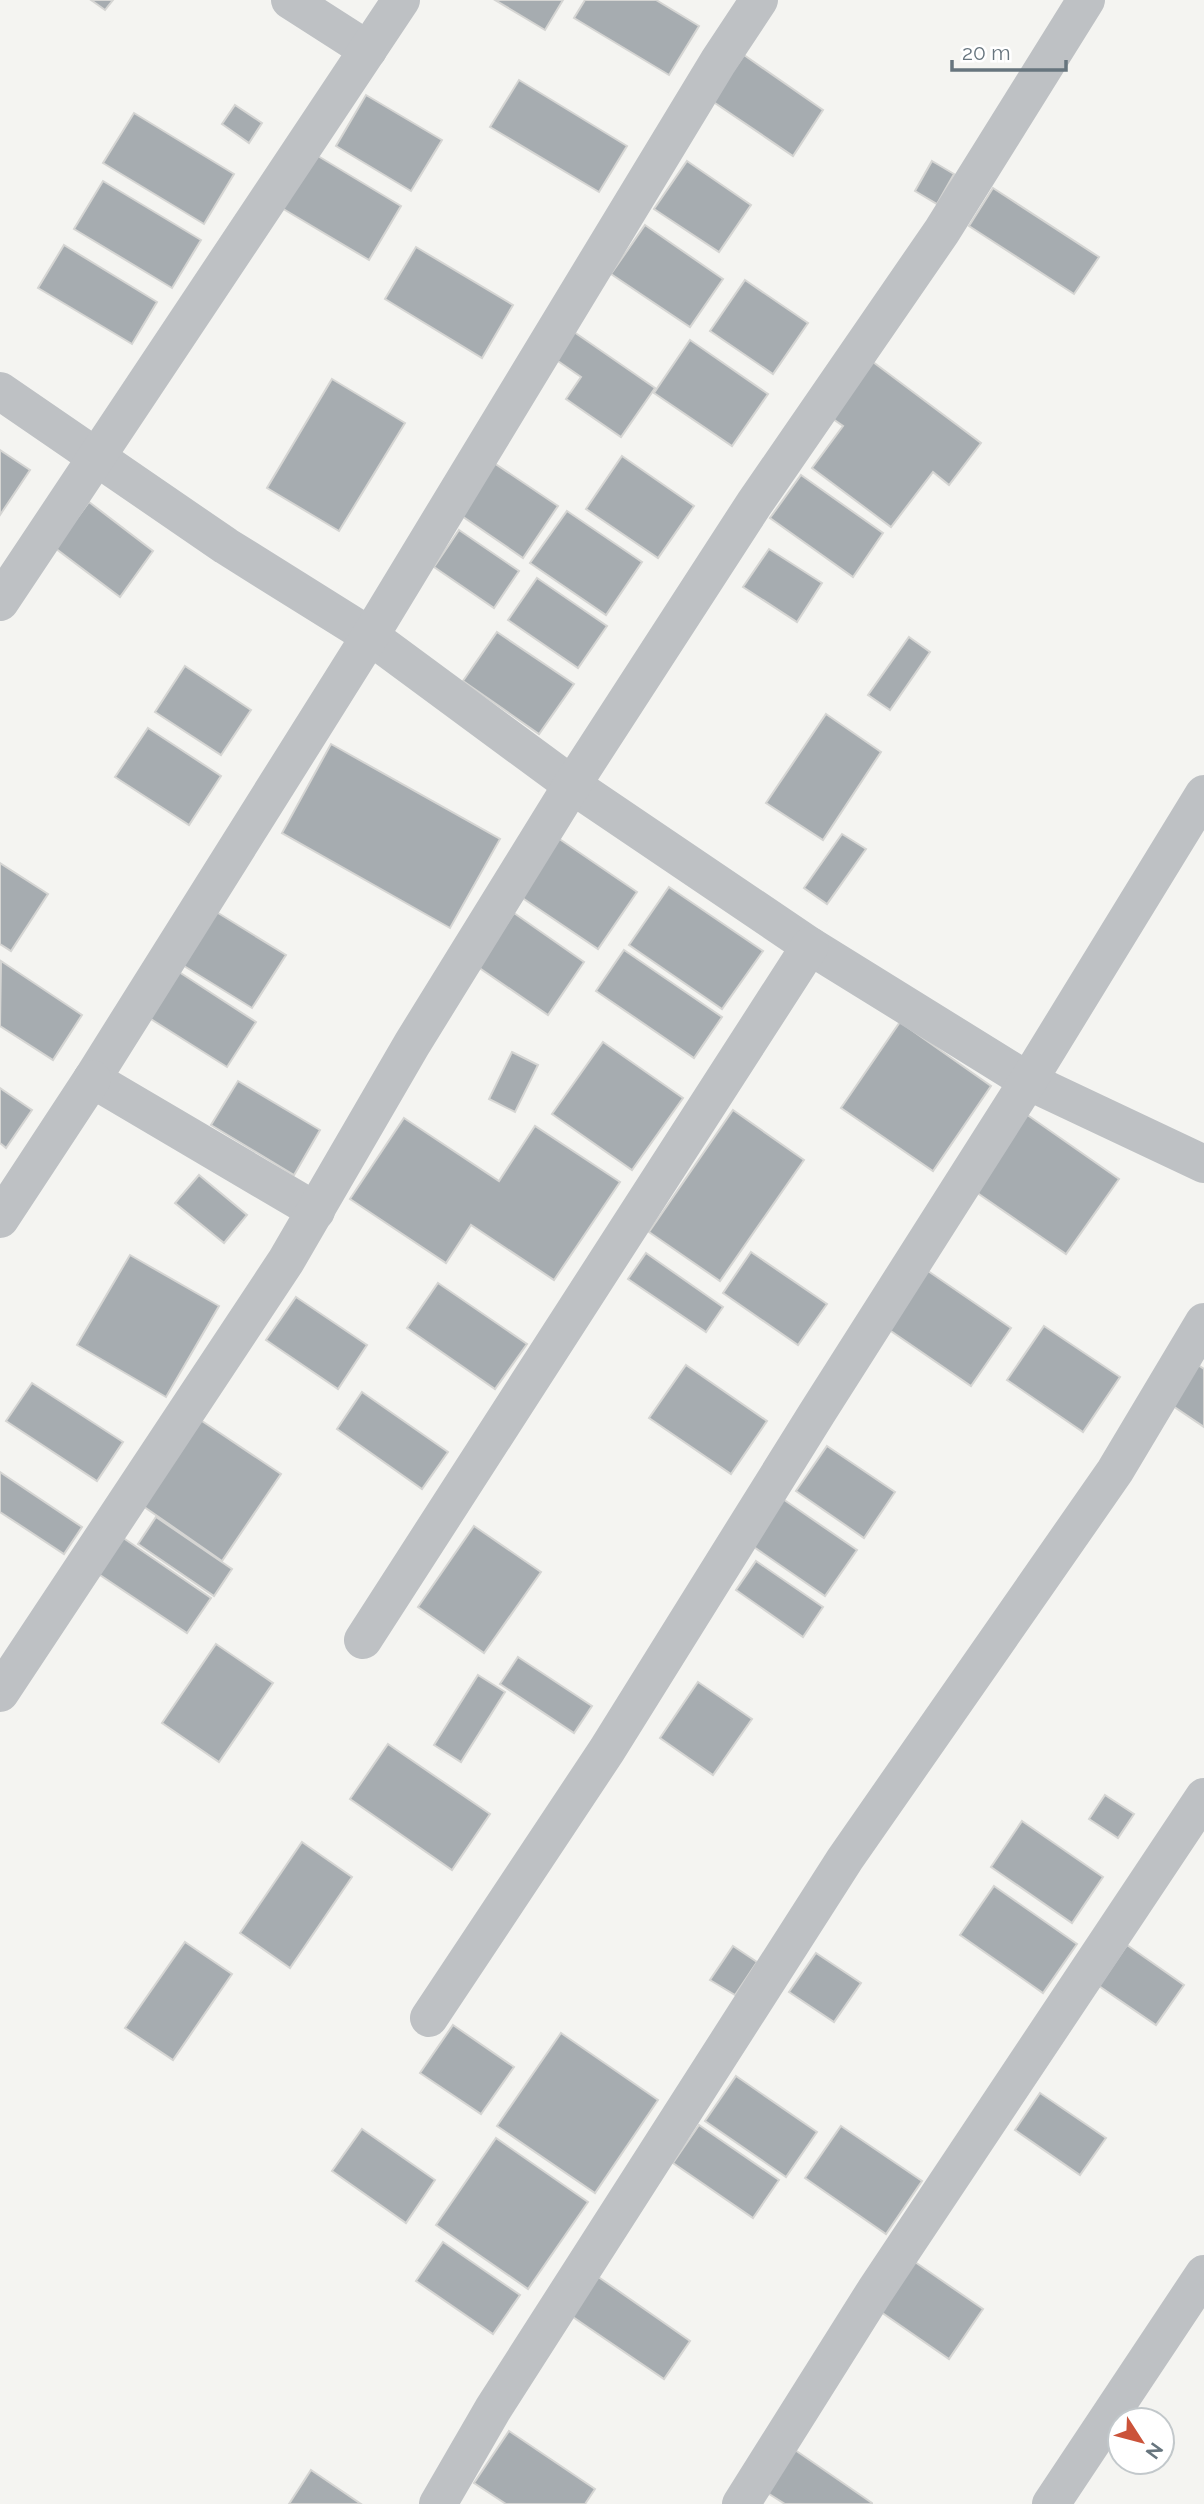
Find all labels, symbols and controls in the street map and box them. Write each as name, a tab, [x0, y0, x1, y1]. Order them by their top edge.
scale bar	[952, 28, 1066, 72]
text: 20 m	[962, 40, 1010, 65]
north arrow	[1106, 2406, 1176, 2476]
text: N	[1142, 2439, 1168, 2463]

